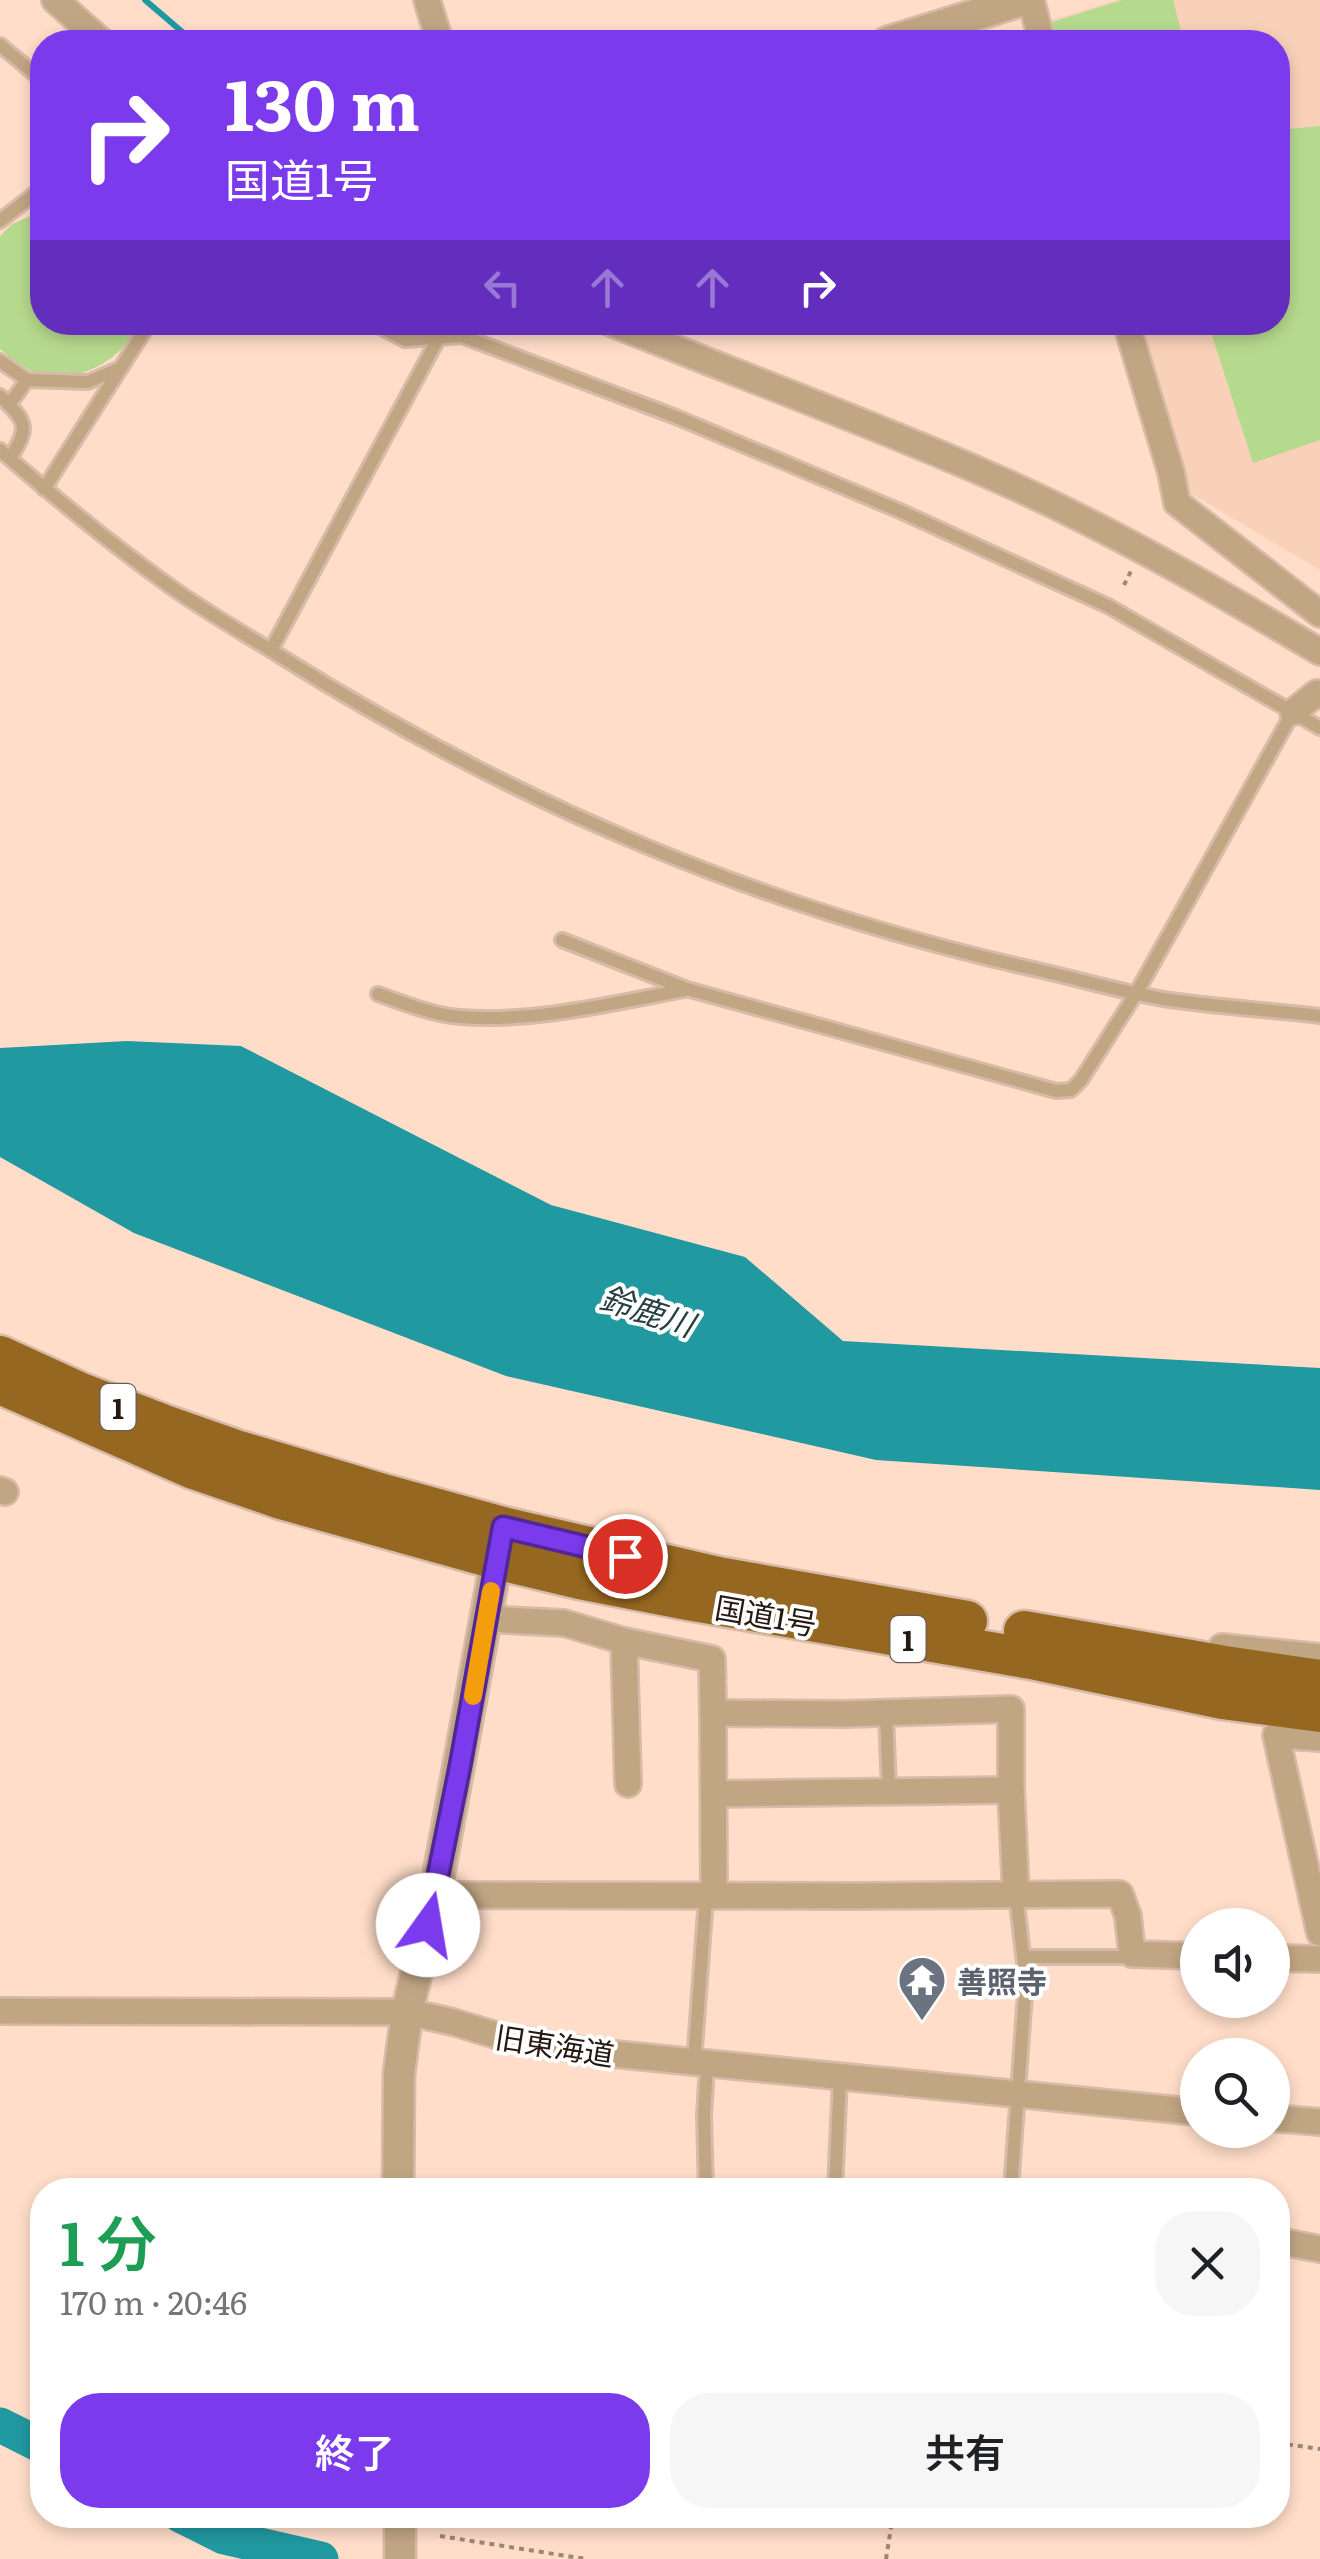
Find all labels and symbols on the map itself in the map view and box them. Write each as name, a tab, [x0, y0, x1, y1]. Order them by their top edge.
water label: 鈴鹿川	[595, 1271, 704, 1348]
road number: 1	[100, 1384, 136, 1430]
pin	[583, 1514, 668, 1599]
street label: 国道1号	[712, 1583, 820, 1645]
road number: 1	[890, 1616, 926, 1662]
position arrow	[376, 1873, 480, 1977]
temple icon: 善照寺	[896, 1954, 948, 2022]
place label: 善照寺	[957, 1958, 1047, 2002]
street label: 旧東海道	[492, 2013, 618, 2075]

